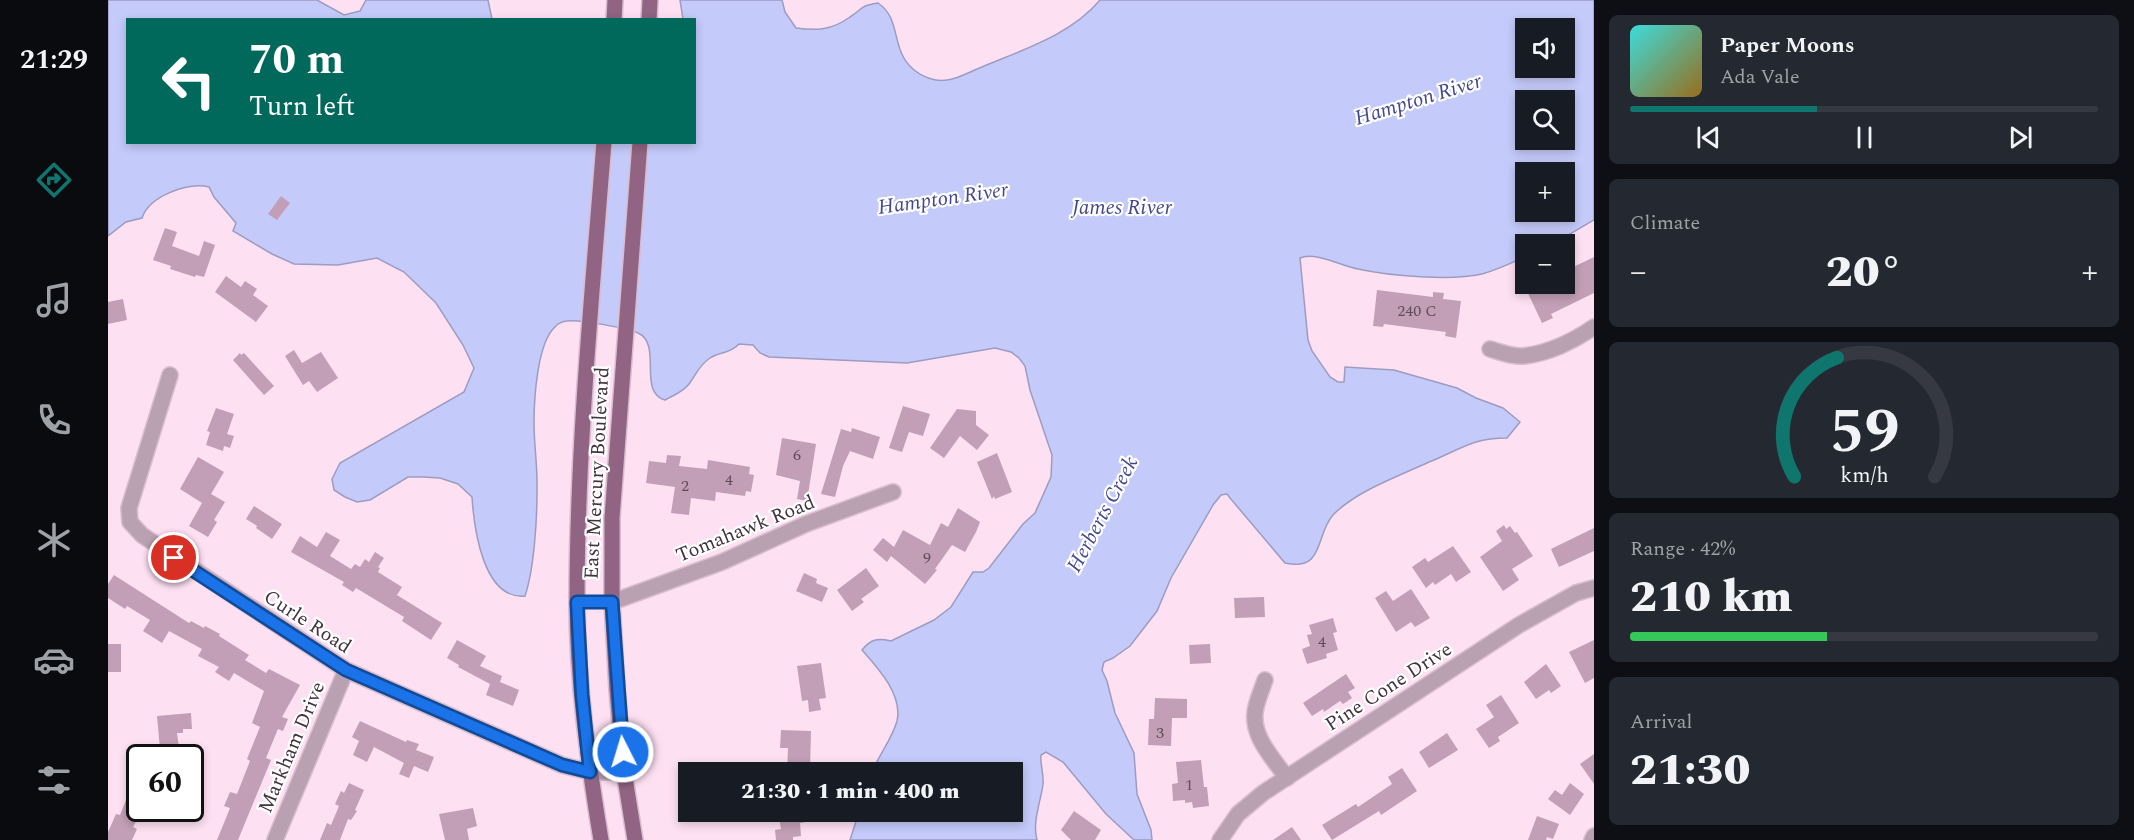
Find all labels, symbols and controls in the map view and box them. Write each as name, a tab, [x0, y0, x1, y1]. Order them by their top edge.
map controls	[1515, 18, 1575, 294]
button: sound	[1515, 18, 1575, 78]
text: 70 m	[249, 29, 344, 92]
text: Paper Moons	[1720, 29, 1855, 62]
text: 21:29	[20, 39, 88, 81]
icon: left	[150, 42, 228, 120]
text: Ada Vale	[1720, 62, 1800, 92]
water label: Hampton River	[1351, 65, 1486, 134]
text: Turn left	[249, 86, 355, 128]
button: search	[1515, 90, 1575, 150]
icon: previous	[1692, 121, 1725, 154]
icon: pause	[1848, 121, 1881, 154]
icon: next	[2004, 121, 2037, 154]
icon: directions	[33, 159, 75, 201]
button: +	[1515, 162, 1575, 222]
water label: Hampton River	[876, 174, 1011, 224]
water label: James River	[1070, 192, 1173, 224]
text: Climate	[1630, 208, 1700, 238]
button: −	[1515, 234, 1575, 294]
text: 20°	[1826, 238, 1902, 307]
text: −	[1630, 247, 1647, 297]
text: +	[2081, 247, 2098, 297]
icon: music	[33, 279, 75, 321]
house number: 240 C	[1397, 299, 1437, 323]
street label: East Mercury Boulevard	[576, 366, 618, 580]
text: 59	[1829, 385, 1899, 480]
icon: phone	[33, 399, 75, 441]
house number: 6	[793, 443, 801, 467]
water label: Herberts Creek	[1059, 451, 1147, 578]
text: km/h	[1840, 459, 1888, 492]
house number: 4	[725, 468, 733, 492]
house number: 2	[681, 474, 689, 498]
street label: Tomahawk Road	[671, 487, 819, 570]
icon: climate	[33, 519, 75, 561]
pin	[148, 532, 199, 583]
text: Range · 42%	[1630, 534, 1735, 564]
icon: arrive	[157, 541, 190, 574]
house number: 9	[923, 546, 931, 570]
text: 210 km	[1630, 563, 1792, 632]
street label: Curle Road	[258, 582, 357, 661]
house number: 4	[1318, 630, 1326, 654]
street label: Pine Cone Drive	[1319, 635, 1458, 739]
icon: car	[33, 639, 75, 681]
street label: Markham Drive	[251, 677, 333, 818]
text: Arrival	[1630, 707, 1692, 737]
position arrow	[591, 720, 655, 784]
house number: 3	[1156, 721, 1164, 745]
text: 21:30	[1630, 736, 1751, 805]
speed limit sign: 60	[126, 744, 204, 822]
icon: filters	[33, 759, 75, 801]
house number: 1	[1185, 773, 1193, 797]
text: 21:30 · 1 min · 400 m	[741, 775, 960, 808]

